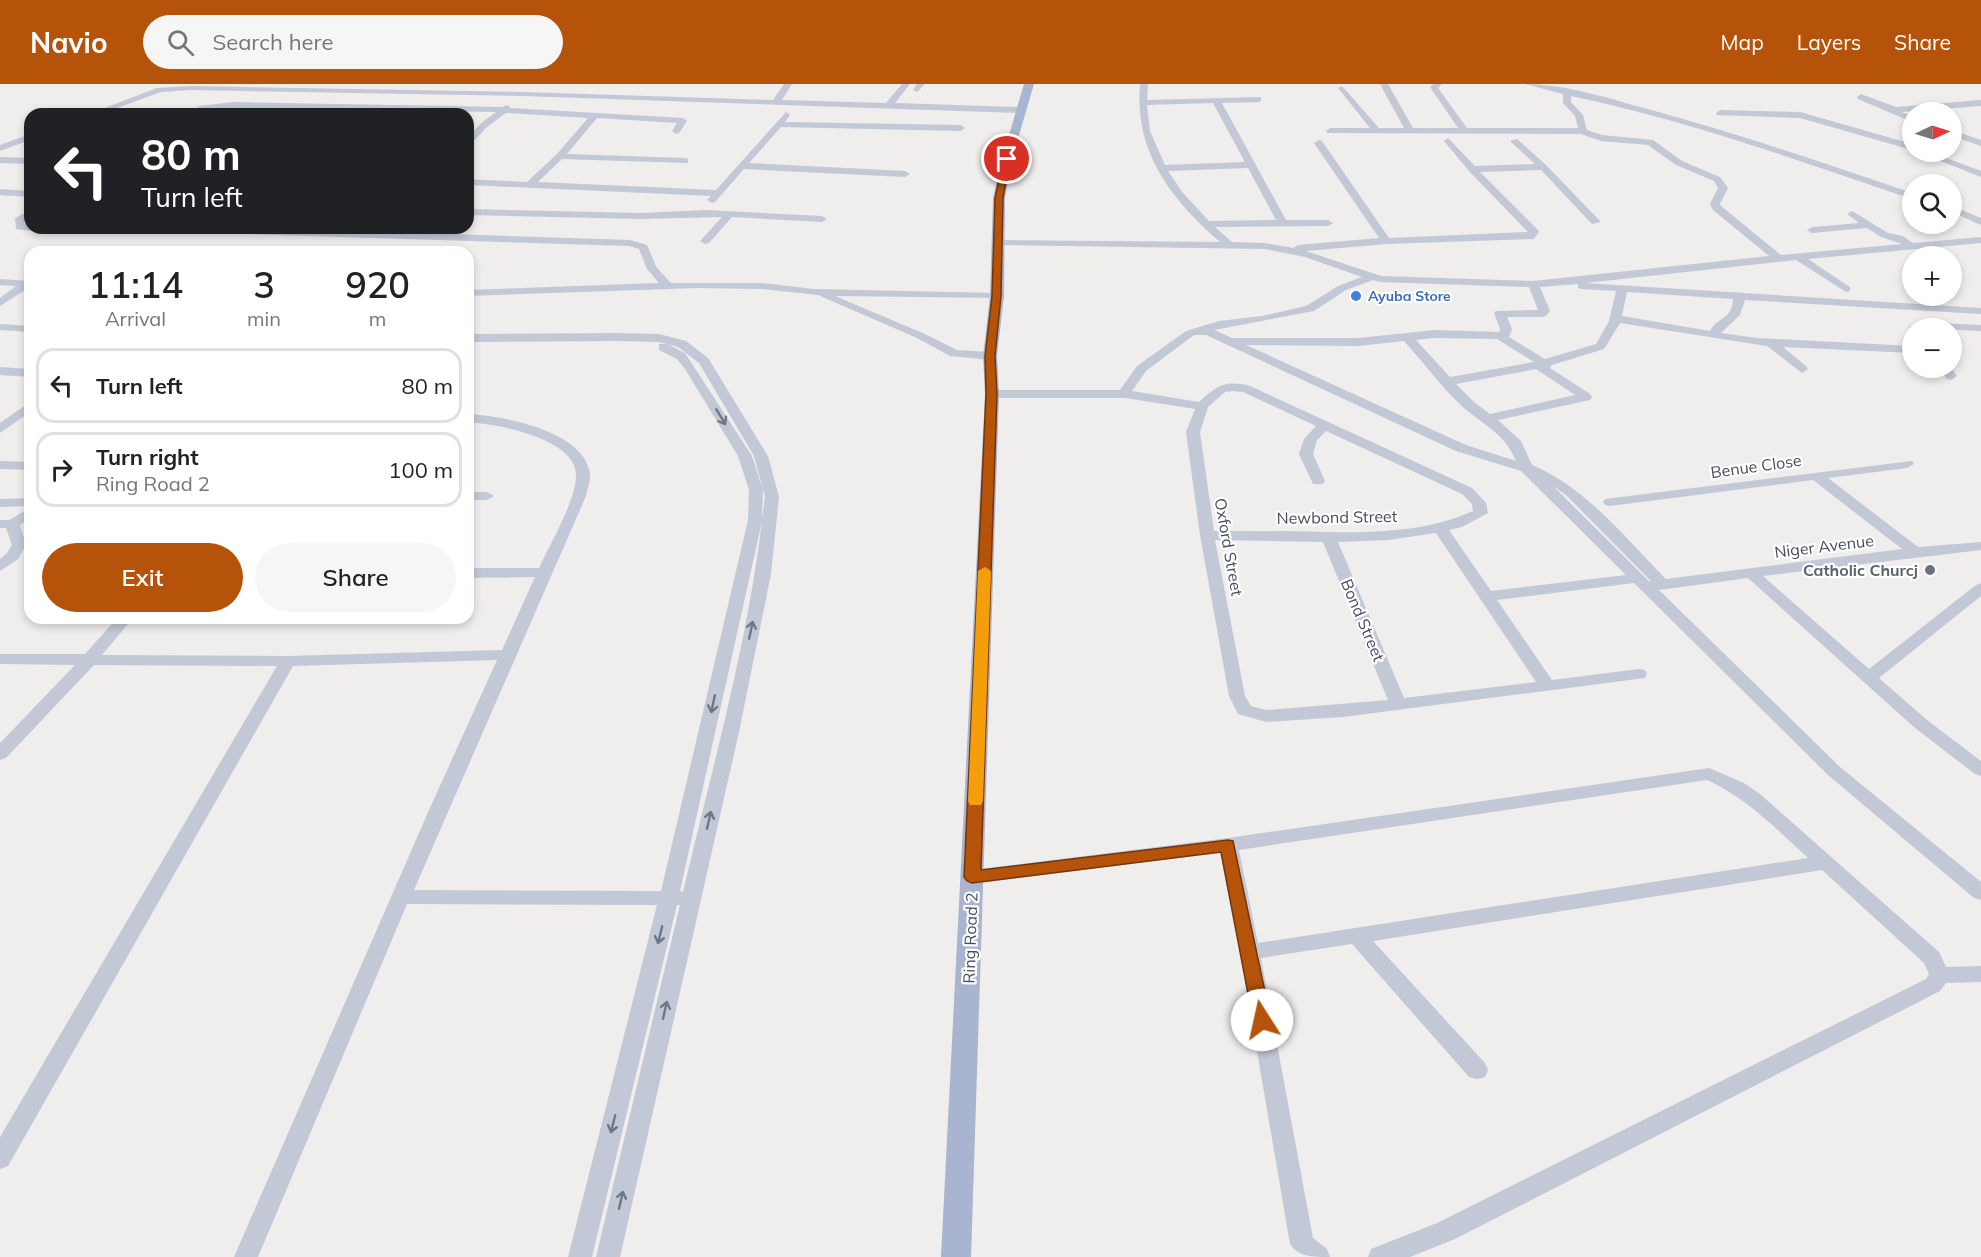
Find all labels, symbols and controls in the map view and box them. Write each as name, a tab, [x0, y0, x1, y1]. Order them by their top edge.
search box	[143, 15, 563, 69]
text: Navio	[30, 25, 107, 60]
icon: search	[164, 26, 197, 59]
text: Search here	[212, 28, 333, 56]
text: Map	[1721, 29, 1764, 55]
text: Layers	[1797, 29, 1861, 55]
text: Share	[1894, 29, 1951, 55]
north arrow	[1902, 102, 1962, 162]
map controls	[1902, 102, 1962, 378]
text: 80 m	[141, 128, 241, 181]
icon: left	[42, 132, 120, 210]
pin	[981, 133, 1032, 184]
icon: arrive	[990, 142, 1023, 175]
button: search	[1902, 174, 1962, 234]
text: Turn left	[141, 180, 243, 214]
button: +	[1902, 246, 1962, 306]
text: 11:14	[88, 262, 183, 307]
text: 3	[253, 262, 275, 307]
text: 920	[345, 262, 410, 307]
place label: Ayuba Store	[1368, 287, 1451, 305]
marker: Ayuba Store	[1349, 289, 1363, 303]
text: Arrival	[105, 306, 166, 331]
text: min	[247, 306, 281, 331]
text: m	[369, 306, 386, 331]
button: −	[1902, 318, 1962, 378]
icon: left	[45, 369, 78, 402]
text: Turn left	[96, 372, 183, 400]
text: 80 m	[402, 372, 453, 400]
one-way arrow	[715, 409, 727, 426]
text: Turn right	[96, 443, 199, 471]
street label: Benue Close	[1709, 450, 1803, 482]
icon: right	[45, 453, 78, 486]
text: 100 m	[388, 456, 453, 484]
text: Ring Road 2	[96, 471, 210, 496]
street label: Oxford Street	[1211, 497, 1248, 598]
street label: Newbond Street	[1277, 506, 1398, 528]
street label: Niger Avenue	[1773, 530, 1875, 562]
button: Exit	[42, 543, 243, 612]
button: Share	[255, 543, 456, 612]
place label: Catholic Churcj	[1803, 560, 1918, 580]
marker: Catholic Churcj	[1923, 563, 1937, 577]
street label: Bond Street	[1337, 576, 1389, 665]
one-way arrow	[746, 620, 757, 640]
one-way arrow	[707, 694, 719, 713]
one-way arrow	[704, 811, 716, 830]
street label: Ring Road 2	[958, 892, 982, 984]
one-way arrow	[653, 925, 665, 944]
position arrow	[1230, 988, 1294, 1052]
one-way arrow	[660, 1001, 672, 1020]
one-way arrow	[607, 1115, 619, 1134]
one-way arrow	[616, 1191, 628, 1210]

